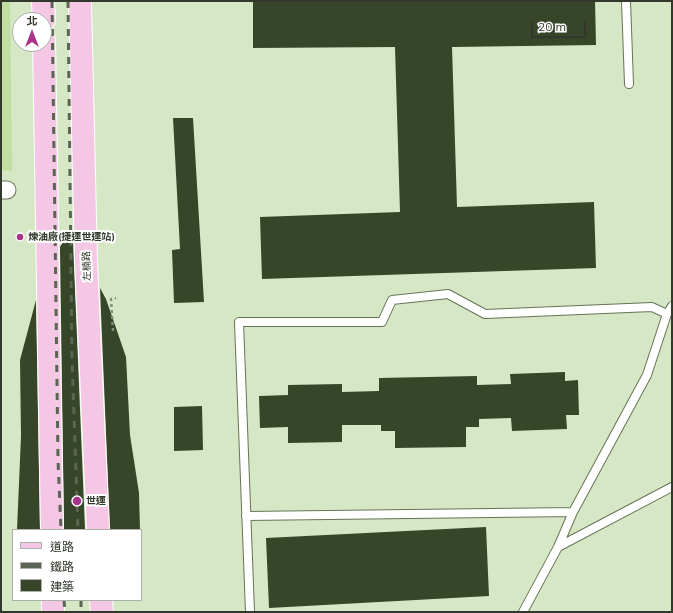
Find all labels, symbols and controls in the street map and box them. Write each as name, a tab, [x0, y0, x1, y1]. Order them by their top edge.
north arrow	[12, 12, 52, 52]
scale bar	[533, 12, 588, 38]
text: 北	[27, 14, 38, 28]
text: 20 m	[538, 19, 566, 34]
place label: 煉油廠(捷運世運站)	[28, 231, 115, 243]
marker: 煉油廠(捷運世運站)	[15, 232, 25, 242]
street label: 左楠路	[80, 251, 94, 281]
marker: 世運	[71, 495, 83, 507]
place label: 世運	[86, 495, 106, 507]
legend	[12, 529, 142, 601]
text: 道路	[50, 539, 74, 554]
text: 鐵路	[50, 559, 74, 574]
text: 建築	[50, 579, 74, 594]

